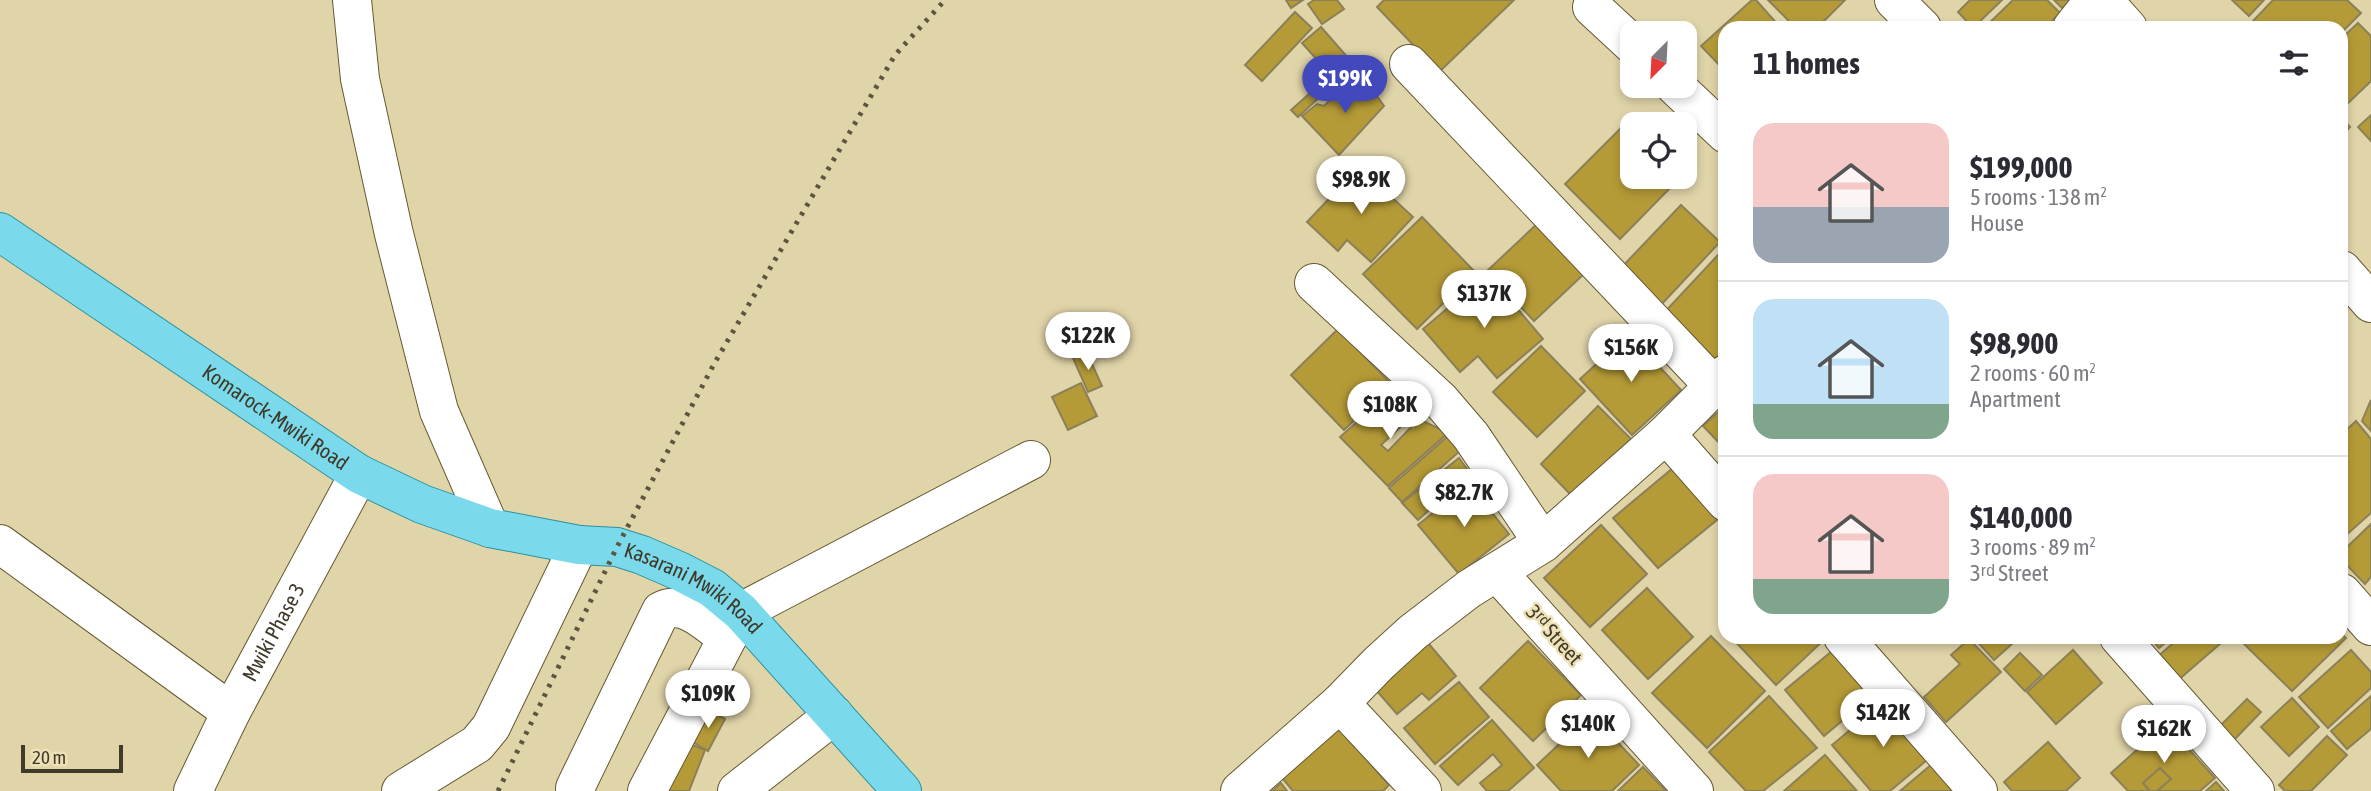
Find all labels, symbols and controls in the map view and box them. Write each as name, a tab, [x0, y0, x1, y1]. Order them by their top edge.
north arrow	[1620, 21, 1698, 98]
map controls	[1620, 21, 1697, 189]
icon: filters	[2275, 44, 2313, 82]
text: 11 homes	[1753, 46, 1860, 80]
pin: $199K	[1296, 55, 1394, 115]
text: $199K	[1318, 65, 1372, 91]
button: locate	[1620, 112, 1697, 189]
text: $199,000	[1970, 150, 2073, 184]
icon: home	[1809, 151, 1893, 235]
pin: $98.9K	[1304, 156, 1418, 216]
text: $98.9K	[1332, 166, 1390, 192]
text: 5 rooms · 138 m²	[1970, 184, 2107, 210]
text: House	[1970, 210, 2024, 236]
pin: $137K	[1435, 270, 1533, 330]
text: $137K	[1457, 280, 1511, 306]
pin: $122K	[1039, 312, 1137, 372]
text: $122K	[1061, 322, 1115, 348]
pin: $156K	[1582, 324, 1680, 384]
text: $98,900	[1970, 326, 2058, 360]
icon: home	[1809, 327, 1893, 411]
text: $156K	[1604, 334, 1658, 360]
street label: Komarock-Mwiki Road	[198, 359, 353, 474]
text: 2 rooms · 60 m²	[1970, 360, 2096, 386]
pin: $108K	[1341, 382, 1439, 441]
text: Apartment	[1970, 386, 2061, 412]
text: $108K	[1363, 391, 1417, 417]
pin: $82.7K	[1407, 470, 1521, 529]
text: $82.7K	[1435, 479, 1493, 505]
text: $140,000	[1970, 500, 2073, 534]
icon: home	[1809, 502, 1893, 586]
text: 3 rooms · 89 m²	[1970, 534, 2096, 560]
street label: Kasarani Mwiki Road	[622, 537, 768, 638]
text: 3ʳᵈ Street	[1970, 560, 2049, 586]
street label: Mwiki Phase 3	[237, 579, 309, 685]
street label: 3ʳᵈ Street	[1522, 600, 1588, 669]
pin: $109K	[659, 670, 757, 730]
text: $109K	[681, 680, 735, 706]
pin: $142K	[1834, 690, 1932, 749]
text: $142K	[1856, 699, 1910, 725]
pin: $140K	[1539, 700, 1637, 760]
pin: $162K	[2115, 706, 2213, 765]
text: $140K	[1561, 710, 1615, 736]
text: $162K	[2137, 715, 2191, 741]
scale bar	[21, 742, 122, 774]
text: 20 m	[32, 746, 66, 768]

